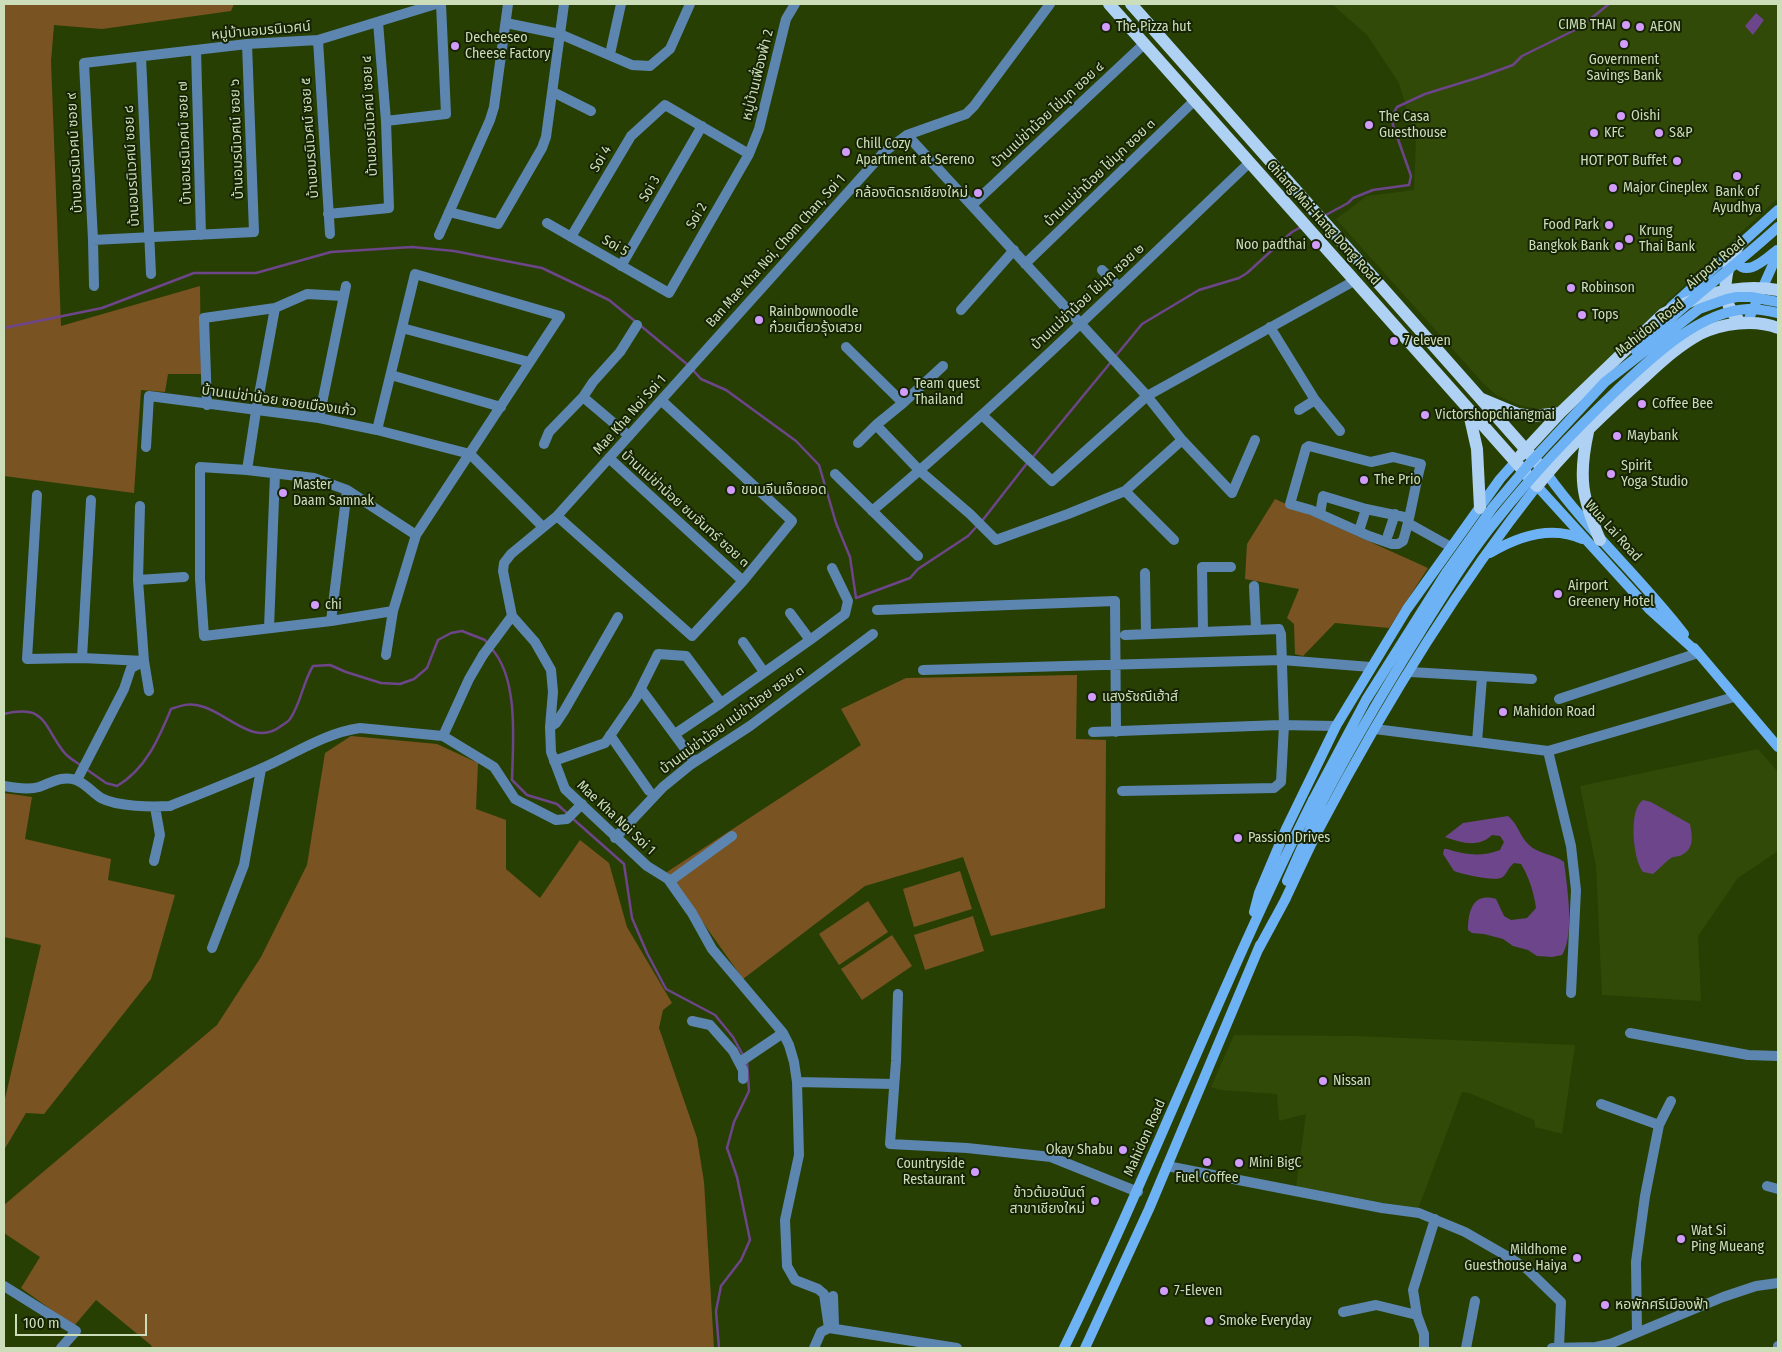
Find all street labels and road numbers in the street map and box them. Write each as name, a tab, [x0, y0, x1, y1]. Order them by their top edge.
street label: หมู่บ้านอมรนิเวศน์	[211, 18, 311, 44]
street label: หมู่บ้านเฟื่องฟ้า 2	[739, 28, 777, 122]
street label: บ้านอมรนิเวศน์ ซอย ๔	[358, 55, 382, 177]
street label: บ้านแม่ข่าน้อย ไข่มุก ซอย ๔	[988, 58, 1108, 172]
street label: บ้านอมรนิเวศน์ ซอย ๕	[297, 77, 323, 199]
street label: บ้านอมรนิเวศน์ ซอย ๖	[226, 78, 248, 200]
street label: บ้านอมรนิเวศน์ ซอย ๗	[174, 81, 196, 205]
street label: บ้านอมรนิเวศน์ ซอย ๙	[63, 92, 87, 214]
street label: บ้านอมรนิเวศน์ ซอย ๘	[120, 105, 144, 227]
street label: บ้านแม่ข่าน้อย ไข่มุก ซอย ๓	[1041, 116, 1159, 230]
street label: Soi 4	[587, 143, 615, 175]
street label: Chiang Mai-Hang Dong Road	[1263, 157, 1383, 289]
street label: Ban Mae Kha Noi, Chom Chan, Soi 1	[703, 171, 849, 331]
street label: Soi 3	[636, 173, 664, 205]
street label: Soi 2	[683, 200, 711, 232]
street label: Soi 5	[599, 232, 631, 260]
street label: Airport Road	[1683, 233, 1749, 293]
street label: บ้านแม่ข่าน้อย ไข่มุก ซอย ๒	[1028, 240, 1148, 354]
street label: Mahidon Road	[1612, 296, 1688, 360]
street label: Mae Kha Noi Soi 1	[590, 372, 670, 458]
street label: บ้านแม่ข่าน้อย ซอยเมืองแก้ว	[200, 382, 358, 420]
street label: บ้านแม่ข่าน้อย ชมจันทร์ ซอย ๓	[617, 447, 753, 571]
street label: Wua Lai Road	[1581, 497, 1645, 565]
street label: บ้านแม่ข่าน้อย แม่ข่าน้อย ซอย ๓	[657, 662, 807, 778]
street label: Mae Kha Noi Soi 1	[573, 777, 659, 859]
street label: Mahidon Road	[1121, 1097, 1169, 1179]

